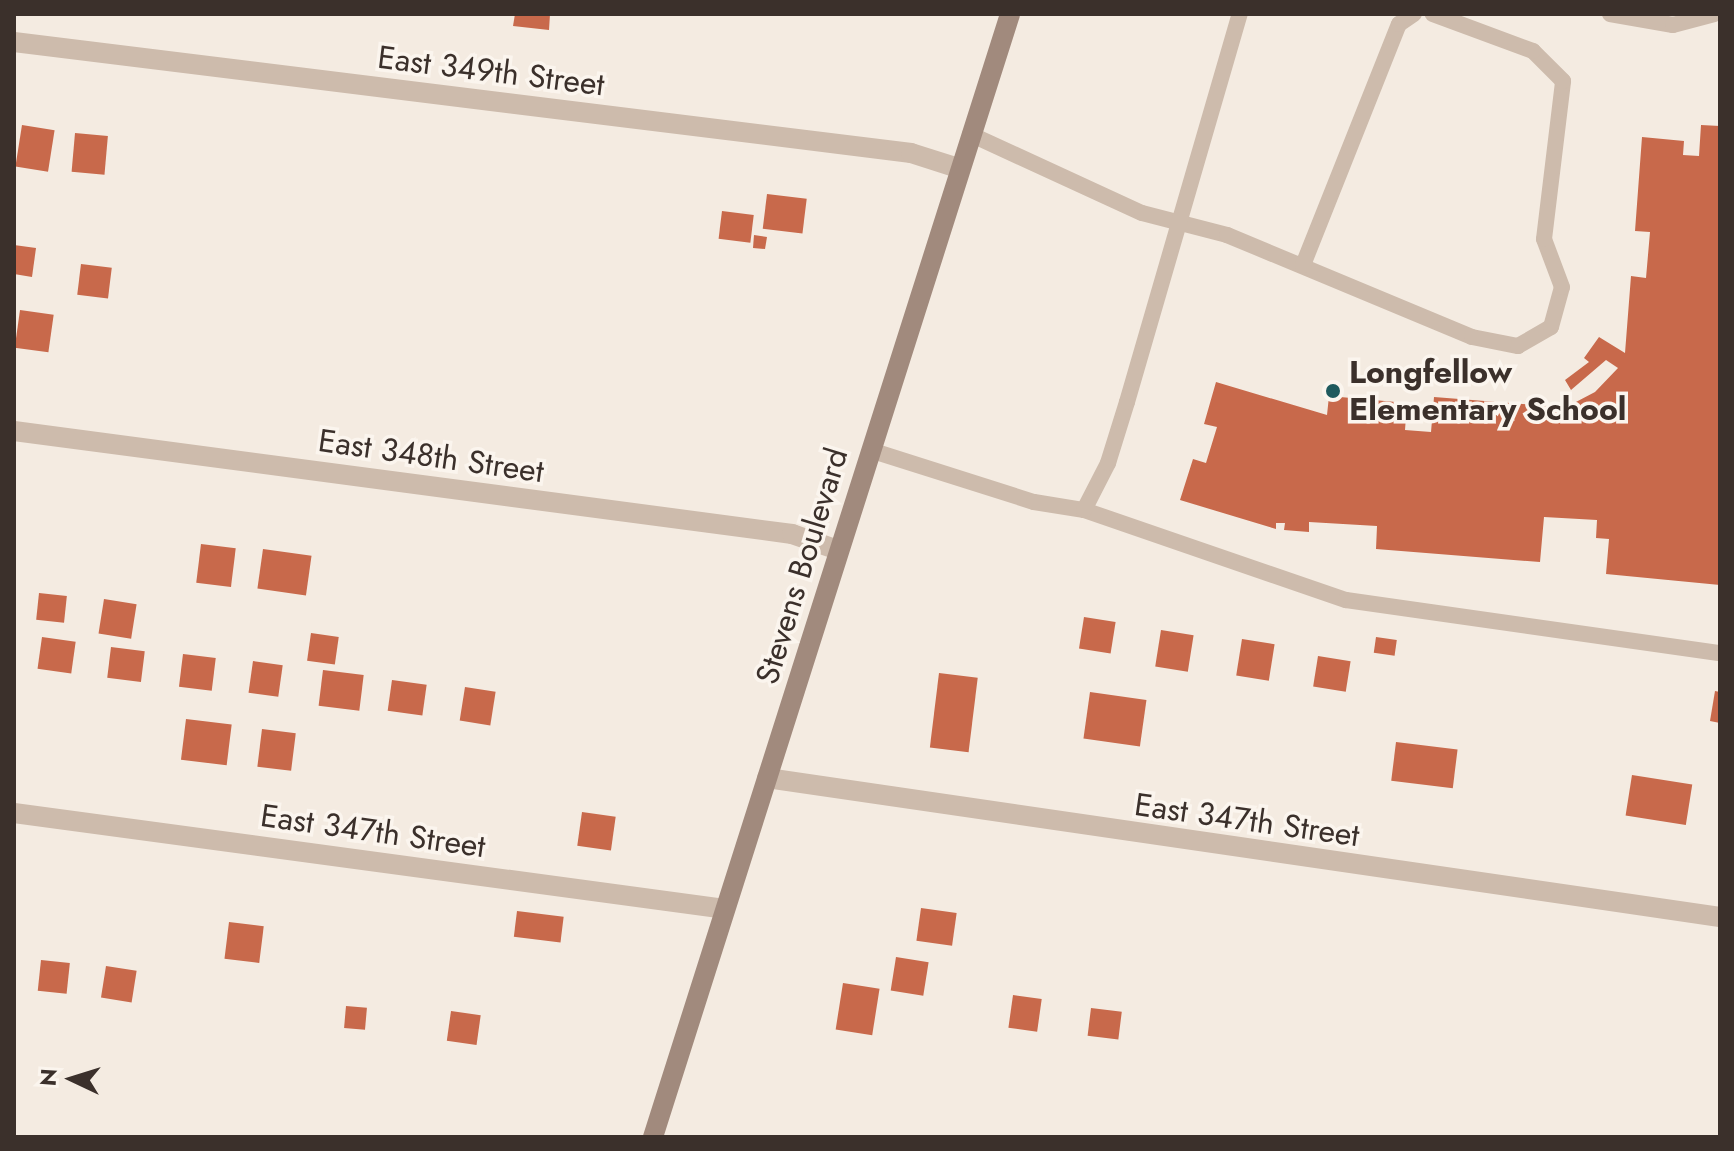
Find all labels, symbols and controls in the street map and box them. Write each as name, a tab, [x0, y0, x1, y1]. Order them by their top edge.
street label: East 349th Street	[375, 38, 607, 104]
place label: Longfellow Elementary School	[1349, 354, 1626, 429]
marker: Longfellow Elementary School	[1324, 382, 1342, 400]
street label: East 348th Street	[316, 421, 546, 491]
street label: Stevens Boulevard	[748, 443, 856, 689]
street label: East 347th Street	[1132, 785, 1362, 855]
street label: East 347th Street	[258, 796, 488, 866]
north arrow	[32, 1039, 112, 1119]
text: N	[31, 1067, 65, 1087]

